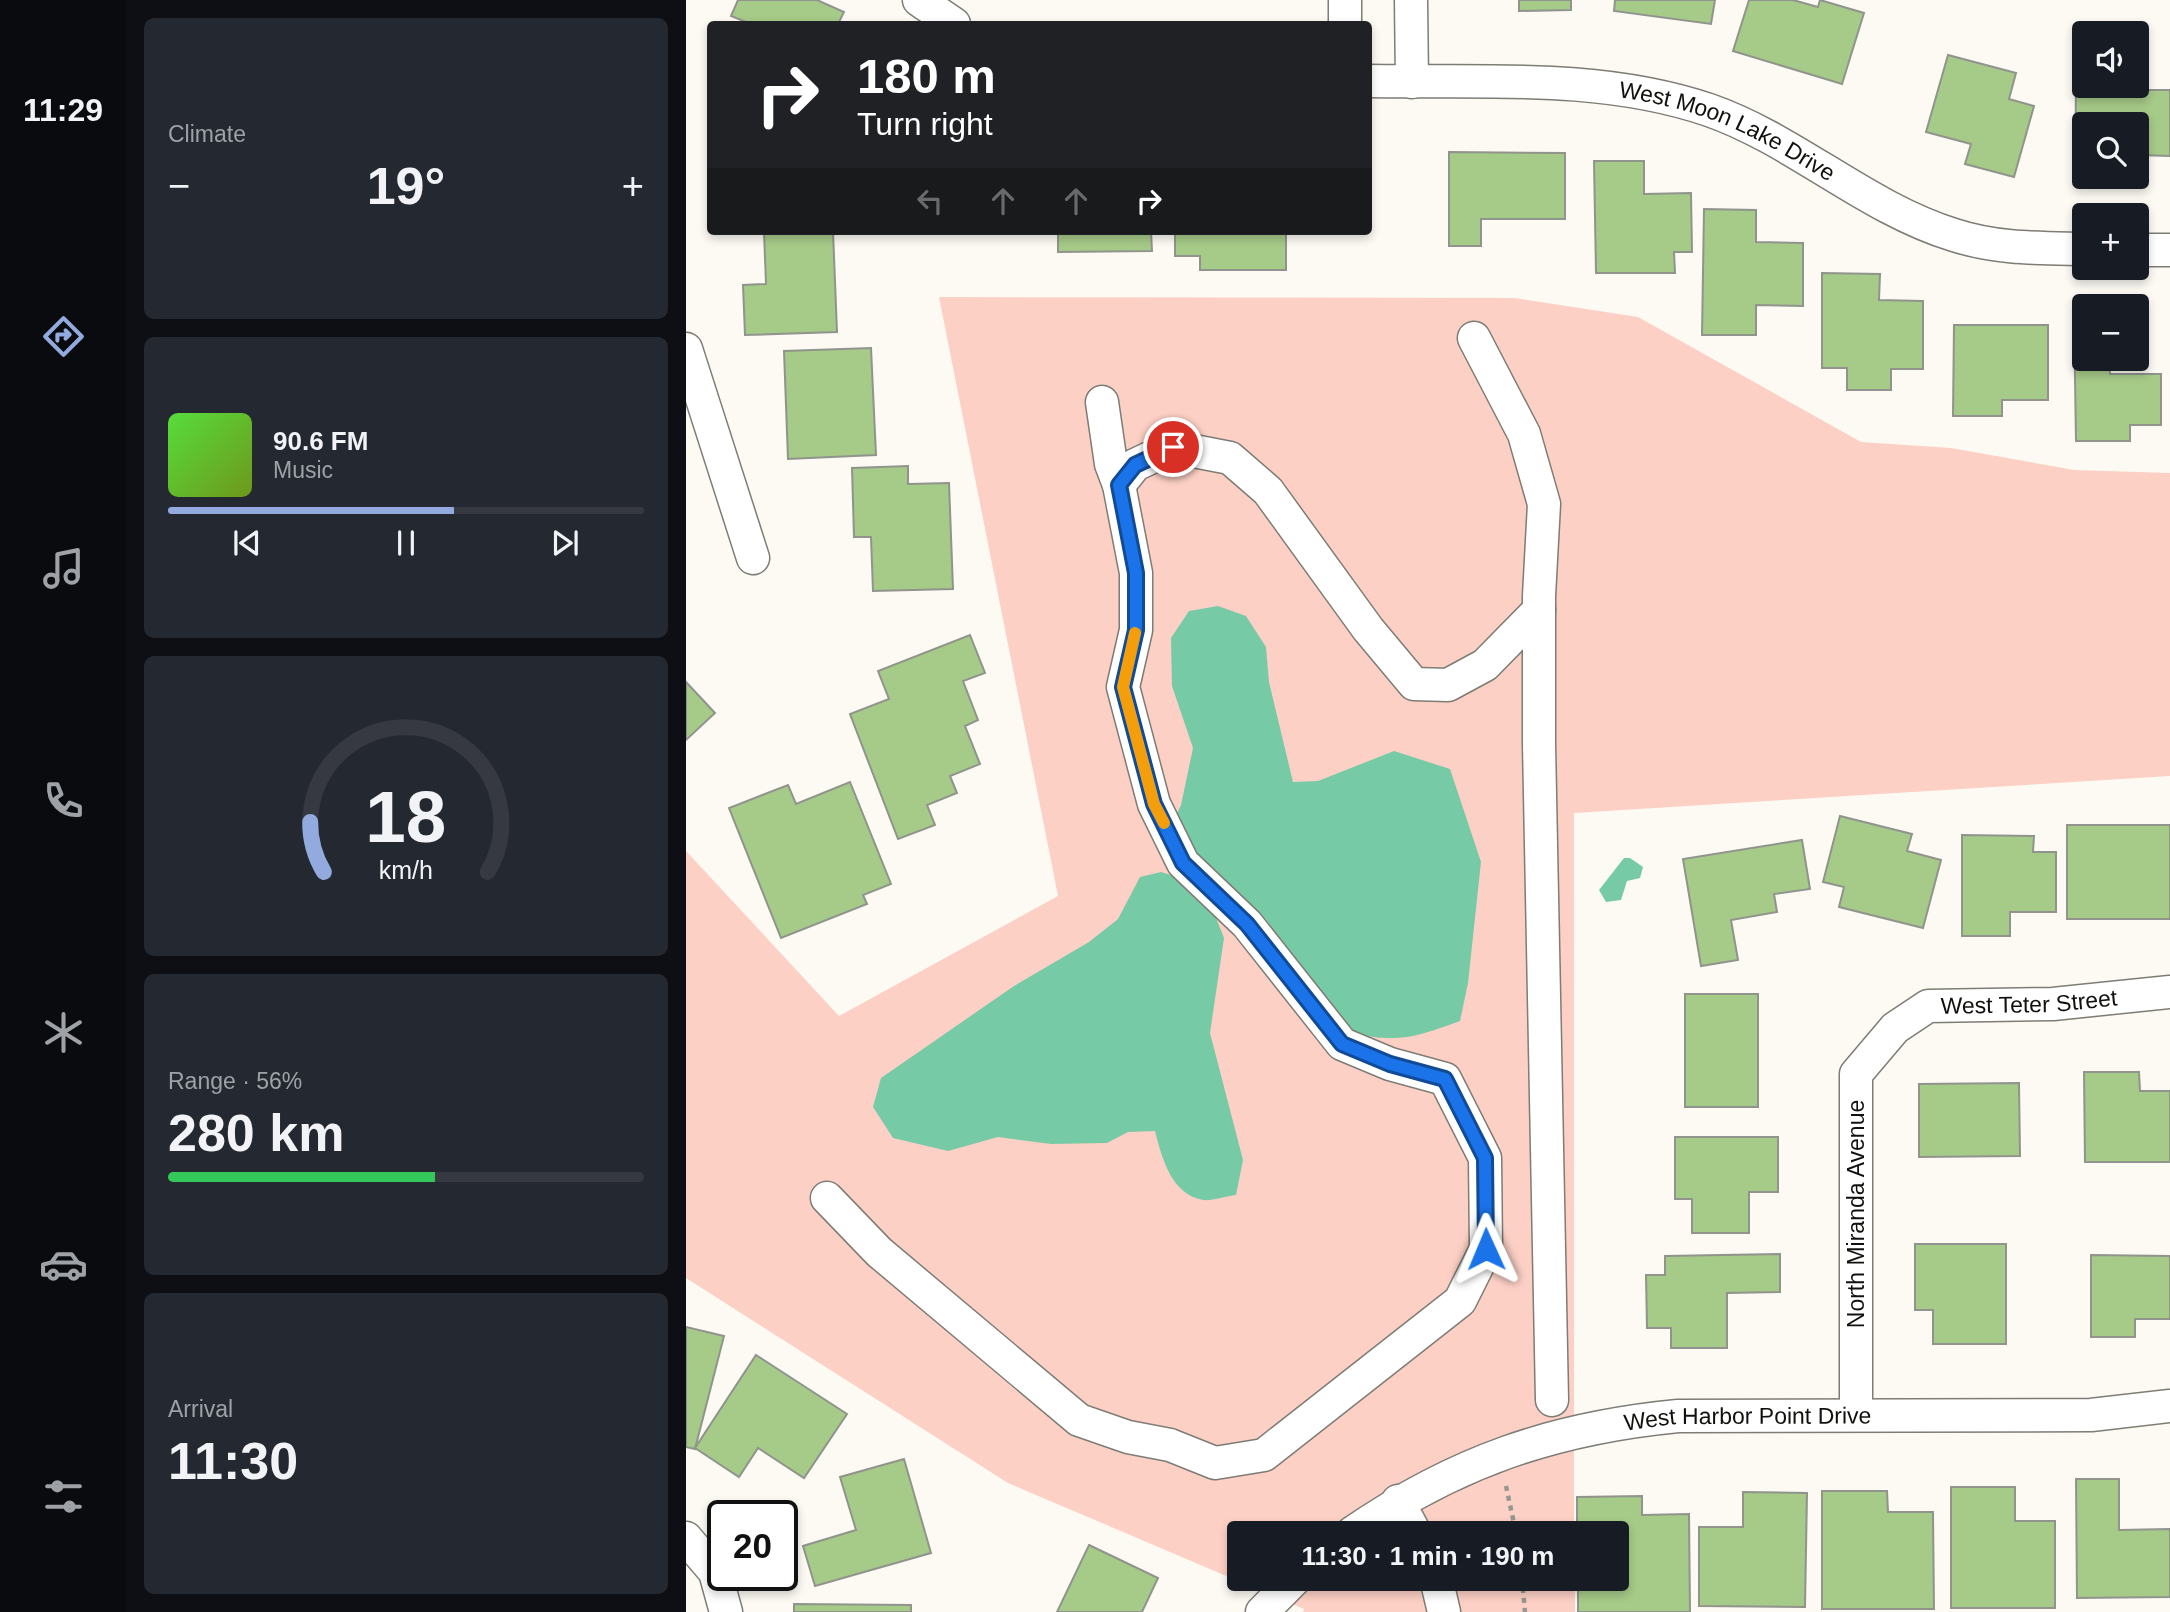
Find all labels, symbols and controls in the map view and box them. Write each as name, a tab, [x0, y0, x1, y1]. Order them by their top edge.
map controls	[2072, 21, 2149, 371]
button: sound	[2072, 21, 2149, 98]
icon: right	[742, 49, 833, 140]
text: 180 m	[857, 49, 996, 103]
street label: West Moon Lake Drive	[1617, 76, 1840, 186]
text: 11:29	[23, 92, 103, 128]
text: Turn right	[857, 106, 993, 142]
button: search	[2072, 112, 2149, 189]
text: Climate	[168, 121, 246, 147]
text: 19°	[367, 157, 445, 215]
text: −	[168, 165, 190, 207]
text: +	[622, 165, 644, 207]
icon: left	[911, 182, 949, 220]
icon: ahead	[984, 182, 1022, 220]
icon: ahead	[1057, 182, 1095, 220]
icon: right	[1130, 182, 1168, 220]
button: +	[2072, 203, 2149, 280]
button: −	[2072, 294, 2149, 371]
icon: directions	[39, 312, 88, 361]
pin	[1143, 417, 1203, 477]
text: 90.6 FM	[273, 426, 368, 456]
icon: arrive	[1154, 428, 1192, 466]
text: Music	[273, 457, 333, 483]
icon: previous	[228, 524, 266, 562]
icon: pause	[387, 524, 425, 562]
icon: next	[546, 524, 584, 562]
icon: music	[39, 544, 88, 593]
icon: phone	[39, 776, 88, 825]
text: 18	[366, 776, 446, 857]
text: km/h	[379, 856, 433, 884]
street label: West Teter Street	[1940, 984, 2119, 1019]
icon: climate	[39, 1008, 88, 1057]
text: Range · 56%	[168, 1068, 302, 1094]
street label: North Miranda Avenue	[1843, 1100, 1869, 1328]
text: 280 km	[168, 1104, 344, 1162]
position arrow	[1449, 1212, 1523, 1286]
icon: car	[39, 1240, 88, 1289]
text: Arrival	[168, 1396, 233, 1422]
street label: West Harbor Point Drive	[1622, 1403, 1871, 1436]
text: 11:30	[168, 1432, 298, 1490]
icon: filters	[39, 1472, 88, 1521]
speed limit sign: 20	[707, 1500, 798, 1591]
text: 11:30 · 1 min · 190 m	[1302, 1541, 1554, 1571]

